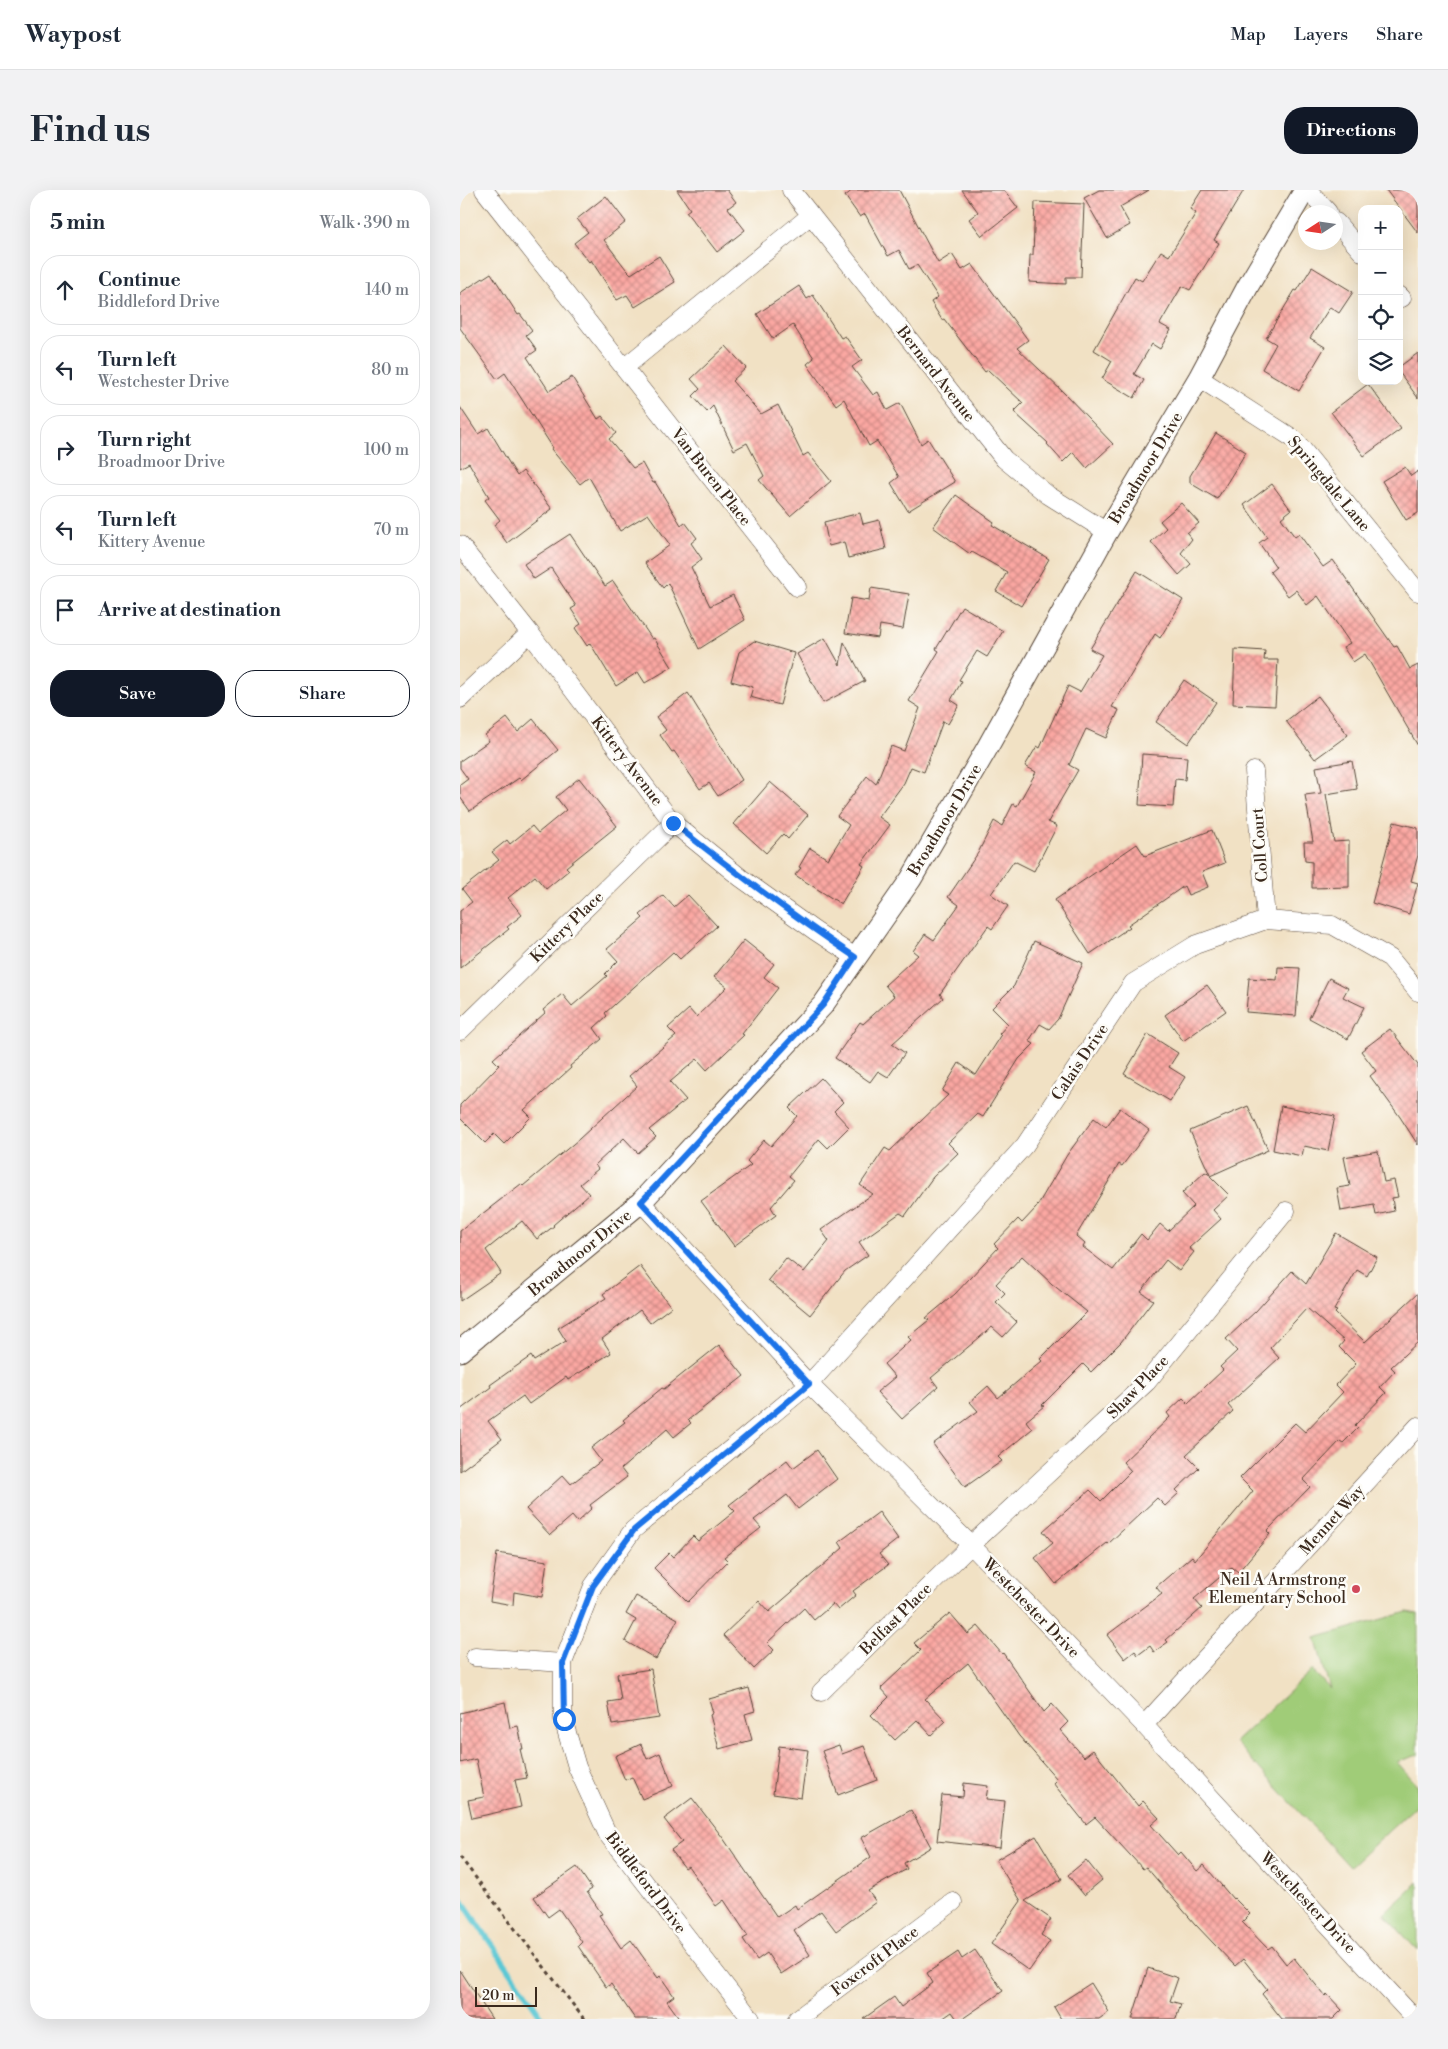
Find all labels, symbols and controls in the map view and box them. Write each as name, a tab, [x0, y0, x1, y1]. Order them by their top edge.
text: Waypost	[25, 20, 121, 50]
text: Map	[1231, 23, 1266, 46]
text: Layers	[1294, 23, 1348, 46]
text: Share	[1376, 23, 1423, 46]
button: Directions	[1284, 107, 1418, 154]
text: Find us	[30, 109, 150, 152]
north arrow	[1298, 205, 1343, 250]
map controls	[1358, 205, 1403, 385]
button: +	[1358, 205, 1403, 250]
text: 5 min	[50, 210, 105, 236]
text: Walk · 390 m	[320, 213, 410, 233]
button: −	[1358, 250, 1403, 295]
text: Continue	[98, 268, 181, 292]
icon: ahead	[51, 276, 79, 304]
text: 140 m	[365, 280, 409, 300]
text: Biddleford Drive	[98, 292, 220, 312]
button: locate	[1358, 295, 1403, 340]
street label: Bernard Avenue	[892, 321, 980, 426]
button: layers	[1358, 340, 1403, 385]
text: Turn left	[98, 348, 177, 372]
icon: left	[51, 356, 79, 384]
text: 80 m	[371, 360, 409, 380]
text: Westchester Drive	[98, 372, 229, 392]
street label: Broadmoor Drive	[1104, 408, 1187, 528]
street label: Van Buren Place	[666, 423, 756, 530]
text: Turn right	[98, 428, 191, 452]
street label: Springdale Lane	[1283, 432, 1375, 536]
icon: right	[51, 436, 79, 464]
text: 100 m	[364, 440, 409, 460]
text: Broadmoor Drive	[98, 452, 225, 472]
text: Turn left	[98, 508, 177, 532]
icon: left	[51, 516, 79, 544]
text: 70 m	[373, 520, 409, 540]
text: Kittery Avenue	[98, 532, 205, 552]
icon: arrive	[51, 596, 79, 624]
text: Arrive at destination	[98, 598, 281, 622]
button: Save	[50, 670, 225, 717]
button: Share	[235, 670, 410, 717]
street label: Kittery Avenue	[587, 712, 667, 810]
street label: Broadmoor Drive	[903, 760, 986, 880]
street label: Coll Court	[1247, 807, 1273, 883]
route end	[662, 812, 685, 835]
street label: Kittery Place	[526, 887, 608, 967]
street label: Calais Drive	[1047, 1020, 1113, 1104]
street label: Broadmoor Drive	[524, 1205, 636, 1301]
street label: Shaw Place	[1103, 1351, 1173, 1423]
street label: Mennet Way	[1295, 1481, 1369, 1559]
street label: Westchester Drive	[977, 1553, 1084, 1662]
place label: Neil A Armstrong Elementary School	[1209, 1570, 1347, 1608]
street label: Belfast Place	[855, 1579, 936, 1660]
marker: Neil A Armstrong Elementary School	[1350, 1583, 1362, 1595]
route start	[553, 1708, 576, 1731]
street label: Biddleford Drive	[601, 1828, 691, 1938]
street label: Westchester Drive	[1255, 1847, 1360, 1958]
street label: Foxcroft Place	[827, 1922, 923, 2000]
scale bar	[475, 1984, 538, 2007]
text: 20 m	[482, 1987, 514, 2005]

